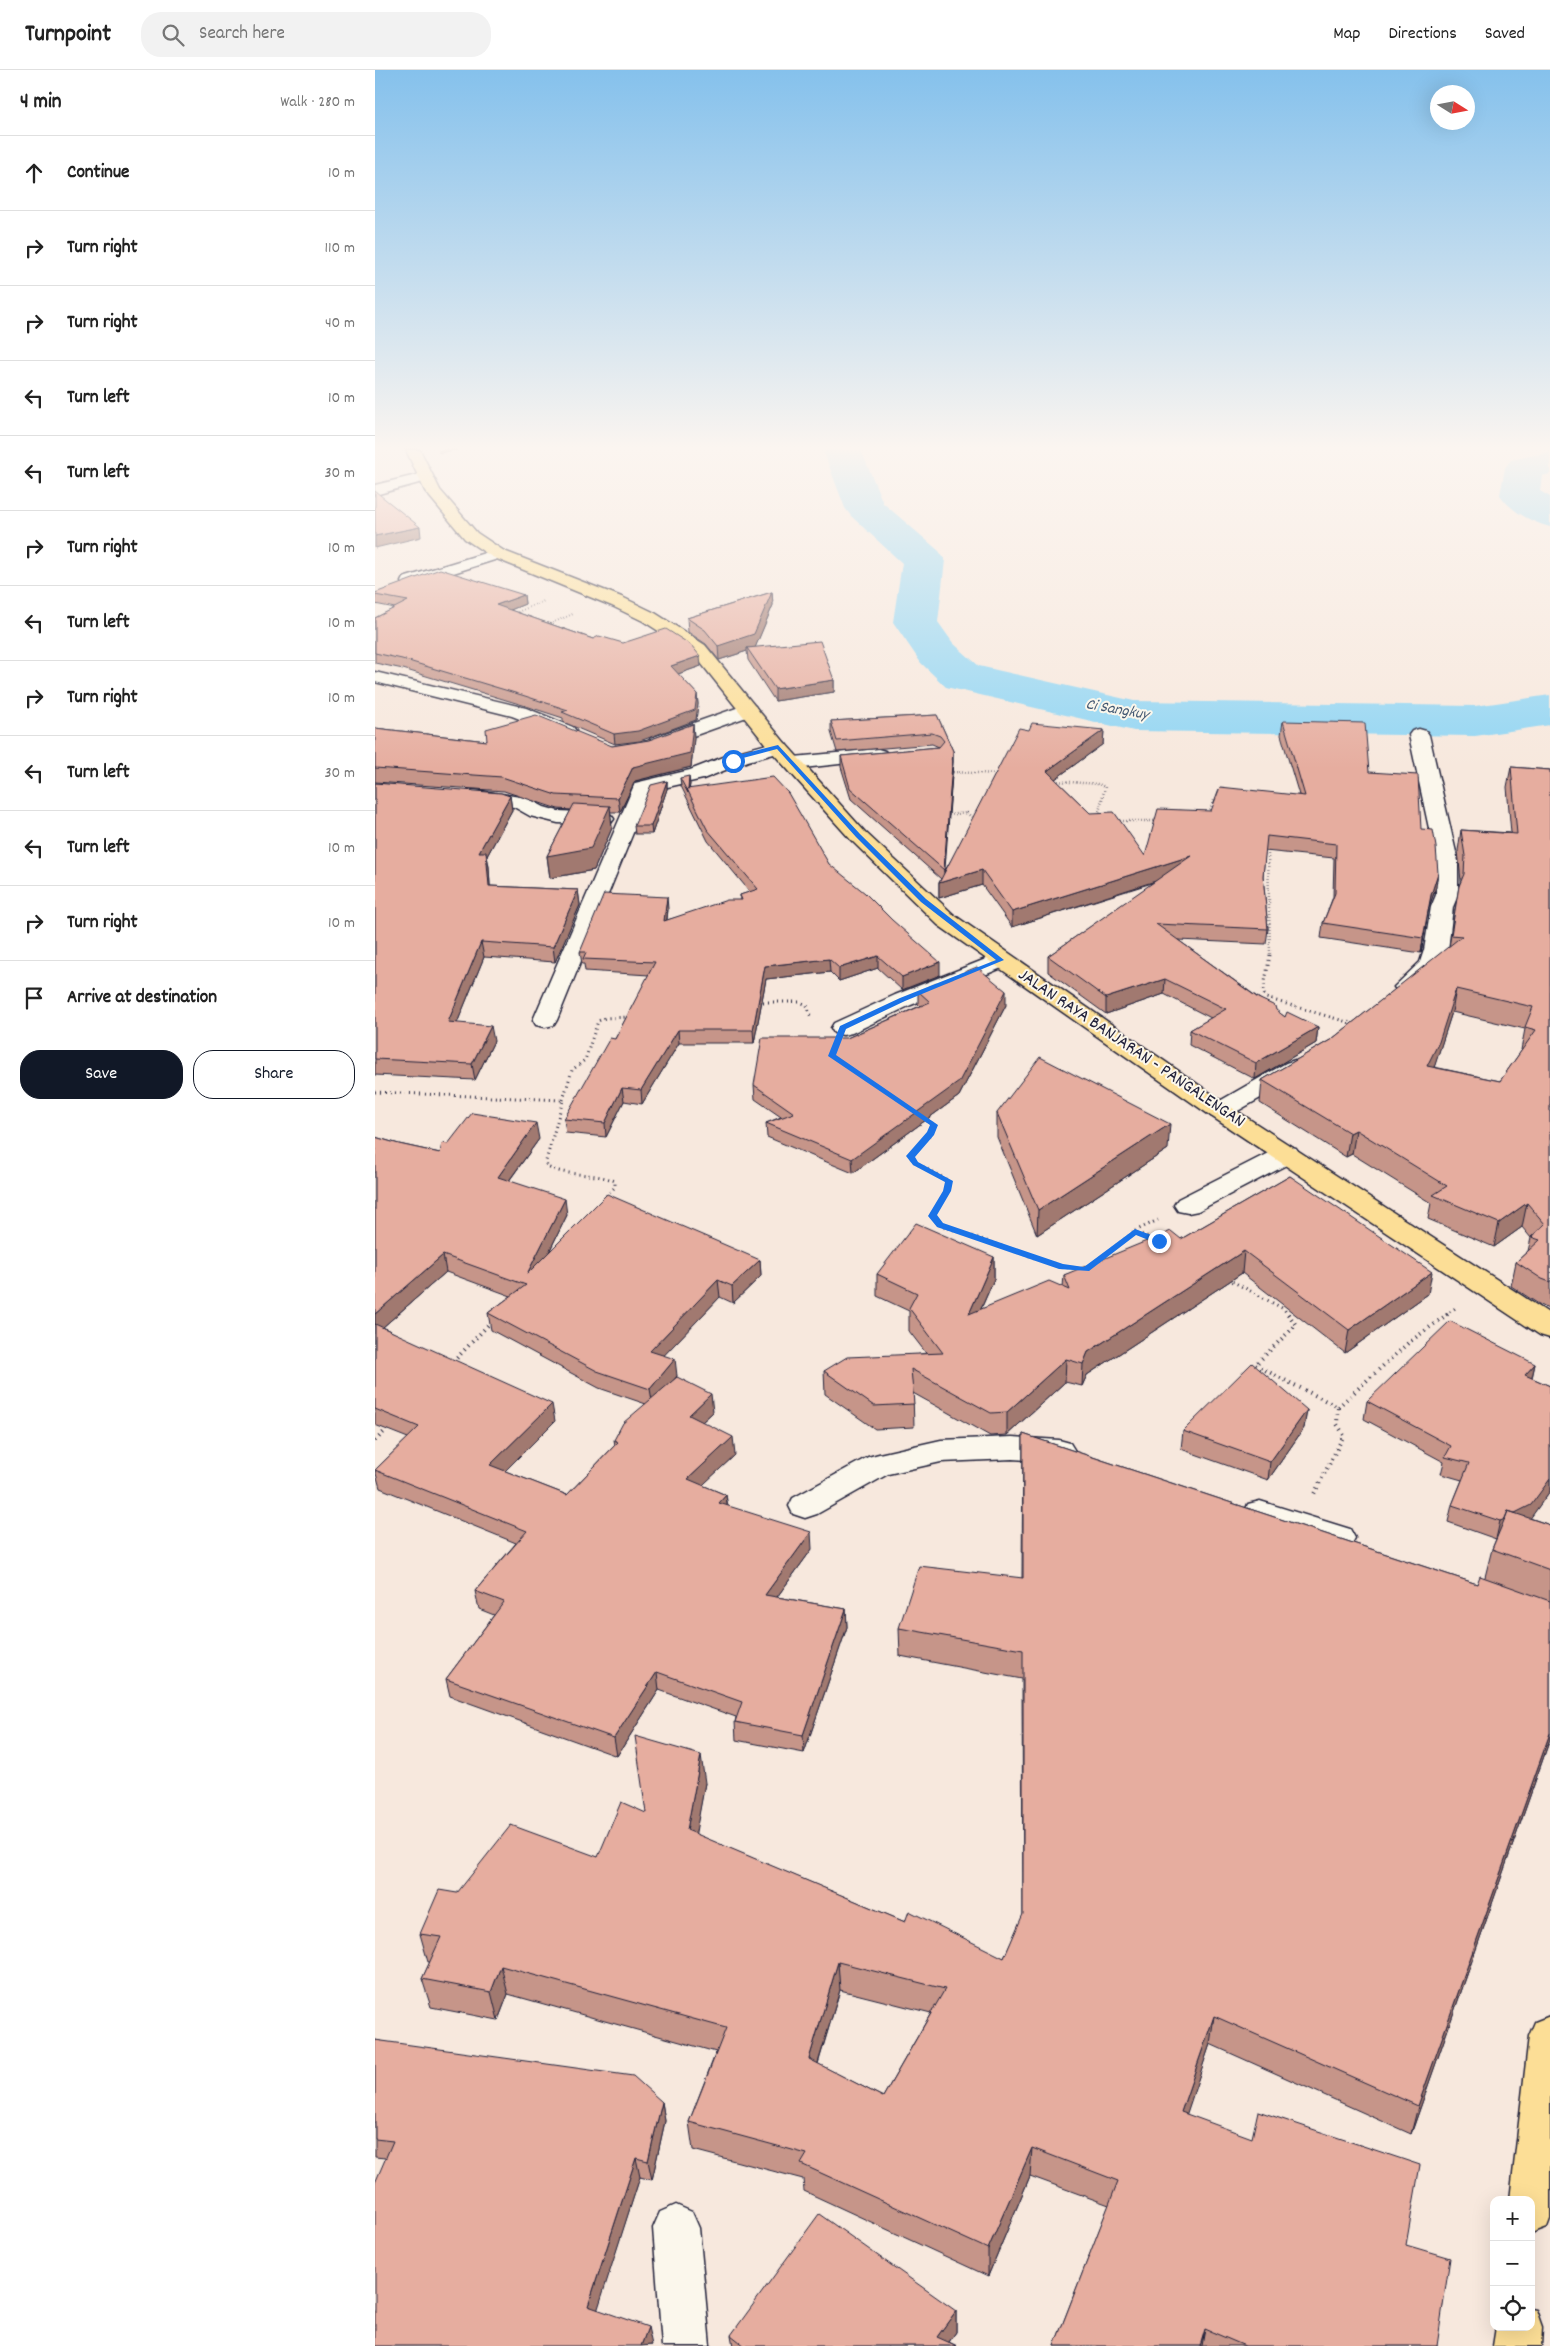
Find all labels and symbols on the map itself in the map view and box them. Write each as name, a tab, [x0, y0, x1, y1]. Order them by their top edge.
north arrow	[1430, 85, 1475, 130]
water label: Ci Sangkuy	[1084, 693, 1153, 727]
route start	[722, 750, 745, 773]
street label: JALAN RAYA BANJARAN - PANGALENGAN	[1012, 963, 1250, 1135]
route end	[1148, 1230, 1171, 1253]

